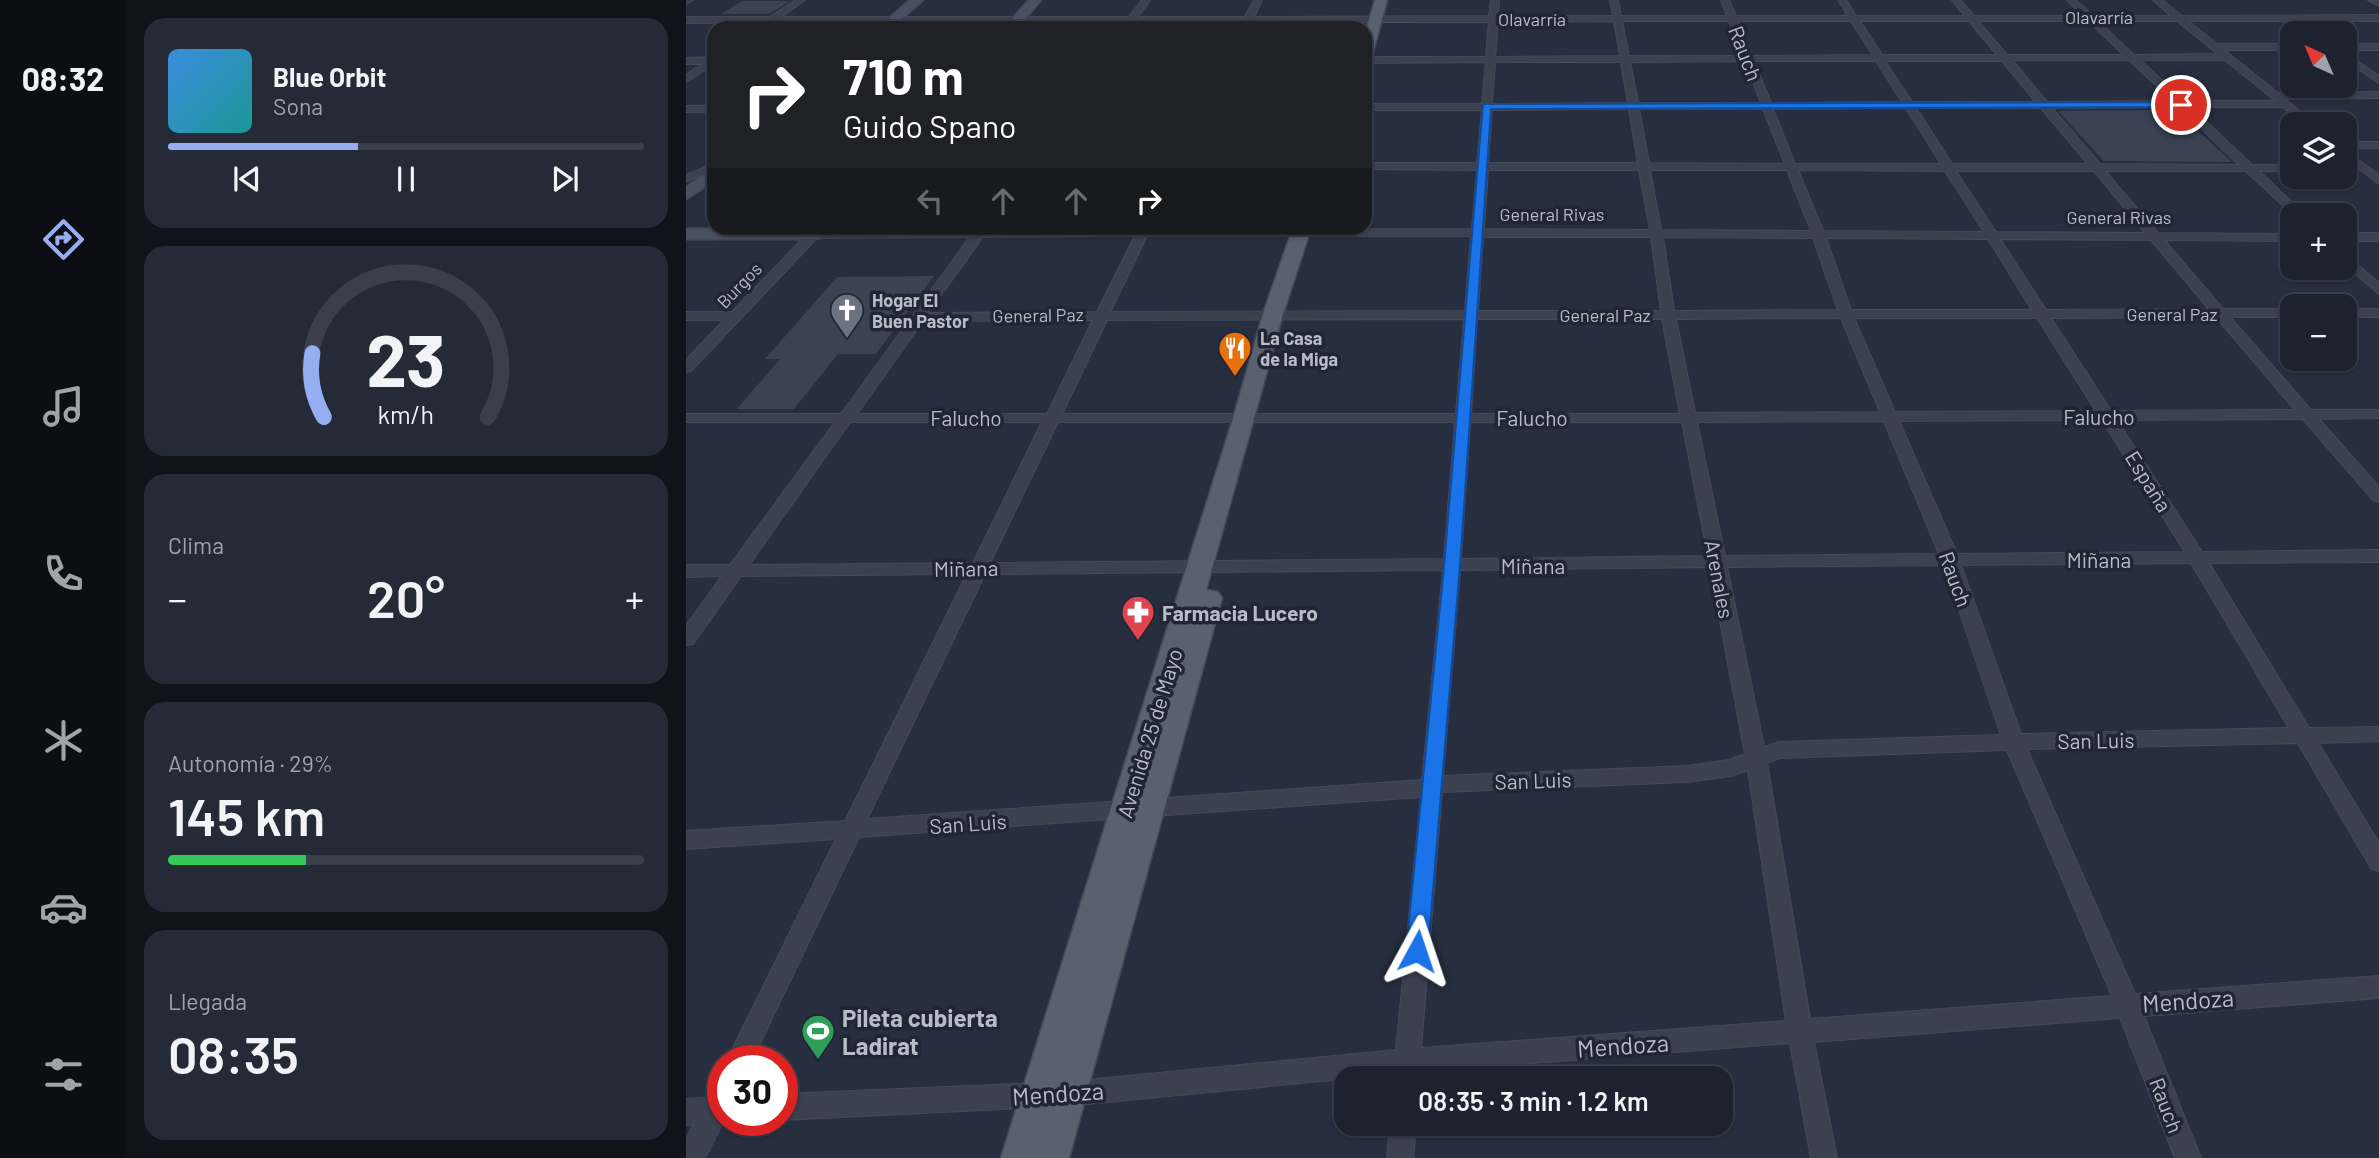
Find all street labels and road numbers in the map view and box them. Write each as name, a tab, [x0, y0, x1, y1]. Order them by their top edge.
street label: Olavarría	[2065, 6, 2133, 28]
street label: Olavarría	[1498, 8, 1566, 30]
street label: Rauch	[1724, 22, 1768, 84]
street label: General Rivas	[1499, 203, 1605, 225]
street label: General Rivas	[2066, 206, 2172, 228]
street label: Burgos	[712, 258, 766, 312]
street label: General Paz	[992, 303, 1084, 327]
street label: General Paz	[2126, 303, 2218, 325]
street label: General Paz	[1559, 304, 1651, 326]
street label: Falucho	[2063, 404, 2135, 429]
street label: Falucho	[930, 405, 1002, 430]
street label: Falucho	[1496, 405, 1568, 430]
street label: España	[2121, 446, 2177, 516]
street label: Arenales	[1700, 538, 1740, 620]
street label: Miñana	[2067, 547, 2131, 572]
street label: Rauch	[1934, 548, 1978, 610]
street label: Miñana	[1501, 553, 1565, 578]
street label: Miñana	[934, 555, 998, 581]
street label: Avenida 25 de Mayo	[1111, 645, 1187, 821]
street label: San Luis	[2057, 727, 2135, 753]
street label: San Luis	[1494, 766, 1572, 794]
street label: San Luis	[929, 808, 1007, 838]
street label: Mendoza	[2141, 982, 2235, 1018]
street label: Mendoza	[1576, 1027, 1670, 1063]
street label: Rauch	[2145, 1074, 2189, 1136]
street label: Mendoza	[1011, 1075, 1105, 1111]

